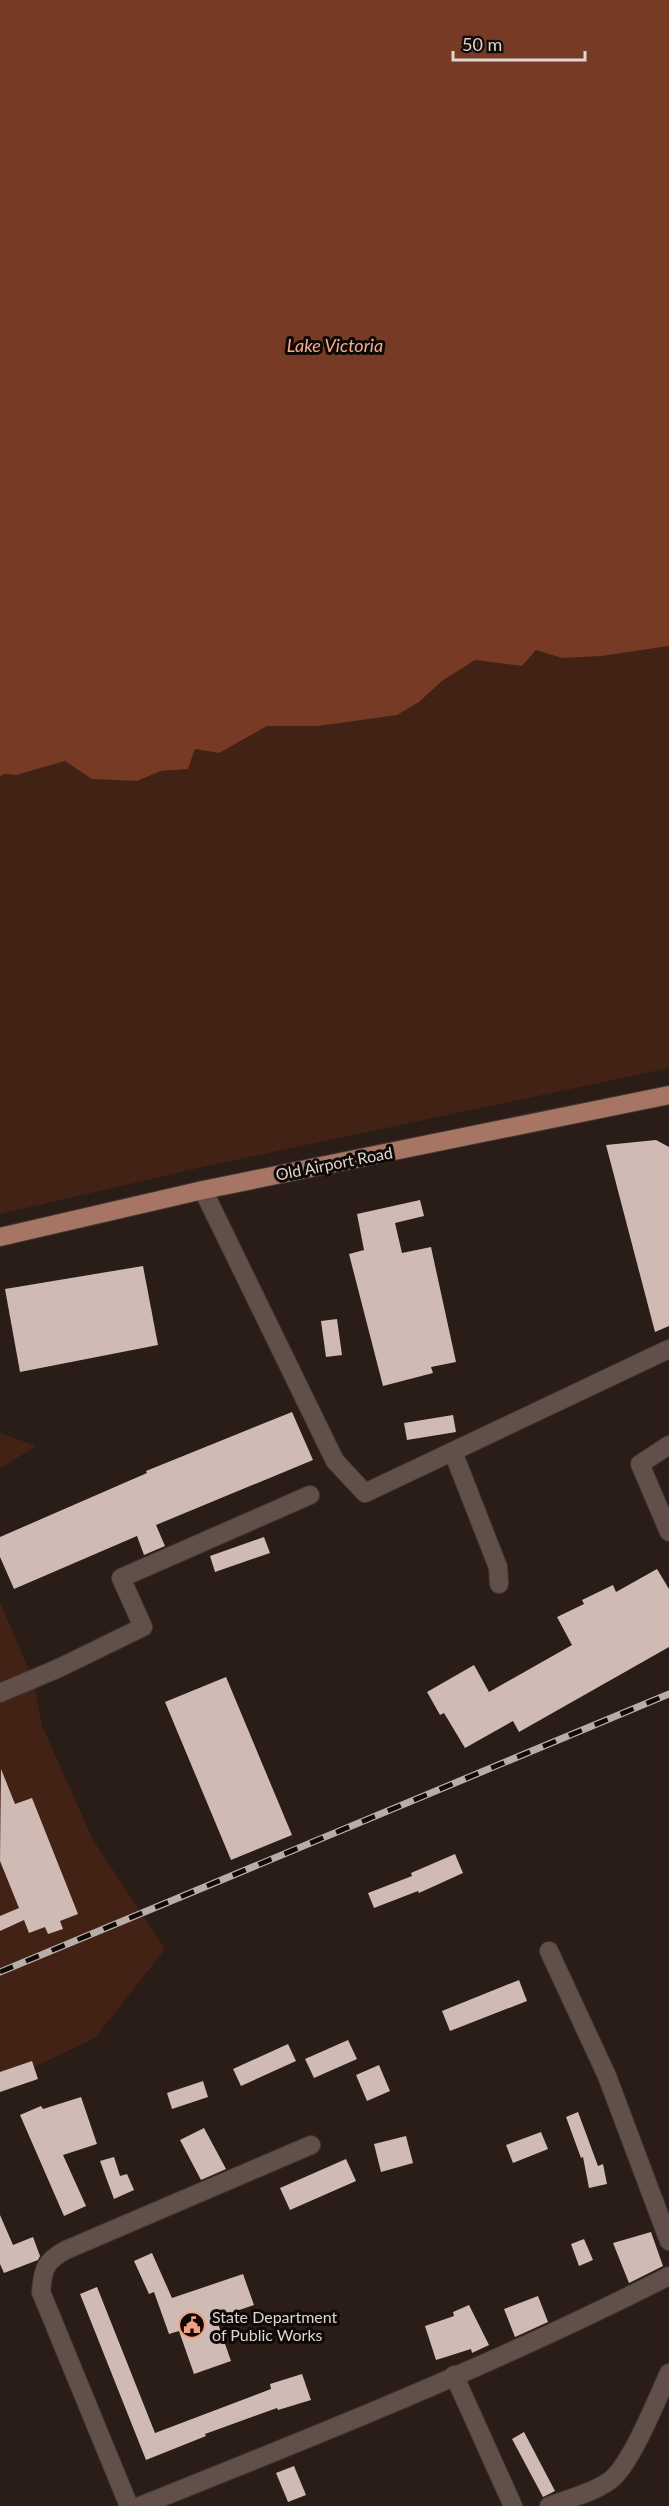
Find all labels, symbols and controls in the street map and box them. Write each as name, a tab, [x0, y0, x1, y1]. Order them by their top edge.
scale bar	[453, 24, 585, 62]
text: 50 m	[462, 33, 502, 55]
water label: Lake Victoria	[287, 334, 383, 356]
street label: Old Airport Road	[274, 1142, 394, 1184]
place label: State Department of Public Works	[212, 2307, 338, 2344]
public building icon: State Department of Public Works	[177, 2310, 207, 2340]

